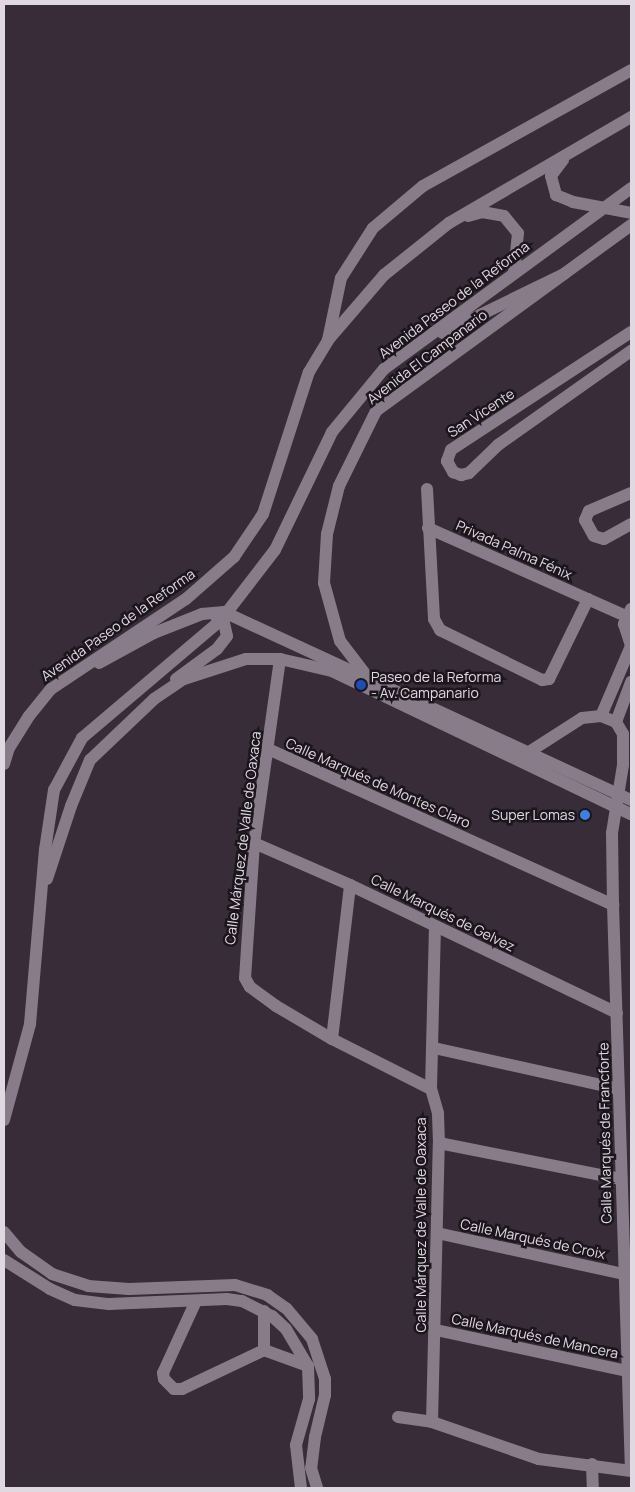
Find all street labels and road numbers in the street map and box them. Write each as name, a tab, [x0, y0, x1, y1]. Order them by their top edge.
street label: Avenida Paseo de la Reforma	[376, 238, 532, 362]
street label: Avenida El Campanario	[364, 306, 490, 408]
street label: San Vicente	[444, 385, 518, 441]
street label: Privada Palma Fénix	[453, 517, 575, 583]
street label: Avenida Paseo de la Reforma	[38, 565, 198, 685]
street label: Calle Márquez de Valle de Oaxaca	[222, 730, 264, 946]
street label: Calle Marqués de Montes Claro	[283, 735, 473, 831]
street label: Calle Marqués de Gelvez	[368, 871, 518, 955]
street label: Calle Marqués de Francforte	[595, 1042, 615, 1224]
street label: Calle Márquez de Valle de Oaxaca	[413, 1118, 429, 1332]
street label: Calle Marqués de Croix	[459, 1215, 607, 1263]
street label: Calle Marqués de Mancera	[450, 1310, 620, 1362]

